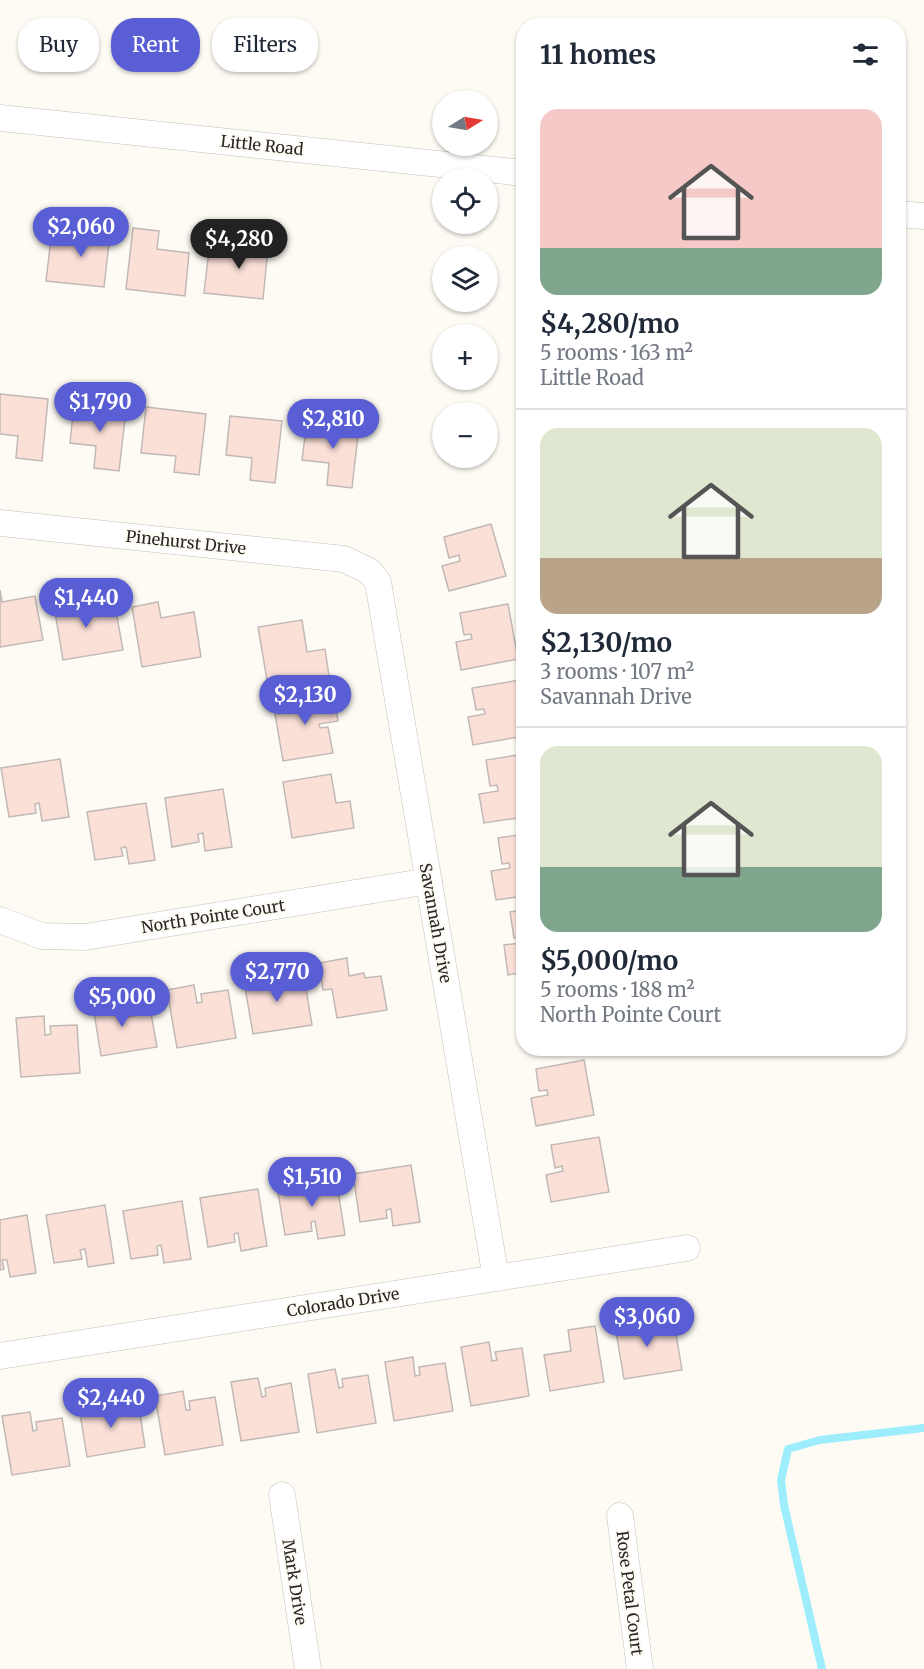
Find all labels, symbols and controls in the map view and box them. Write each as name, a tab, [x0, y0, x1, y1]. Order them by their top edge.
chip: Buy	[18, 18, 99, 72]
chip: Rent	[111, 18, 200, 72]
chip: Filters	[212, 18, 318, 72]
text: 11 homes	[540, 38, 656, 71]
icon: filters	[849, 38, 882, 71]
north arrow	[432, 90, 498, 156]
map controls	[432, 90, 498, 468]
street label: Little Road	[220, 131, 305, 159]
icon: home	[657, 148, 765, 256]
button: locate	[432, 168, 498, 234]
pin: $2,060	[32, 207, 130, 258]
text: $2,060	[47, 214, 115, 239]
pin: $4,280	[190, 219, 288, 270]
text: $4,280	[204, 226, 274, 251]
button: layers	[432, 246, 498, 312]
text: $4,280/mo	[540, 307, 679, 340]
button: +	[432, 324, 498, 390]
text: 5 rooms · 163 m²	[540, 340, 693, 365]
text: Little Road	[540, 365, 644, 390]
pin: $1,790	[51, 382, 149, 433]
text: $1,790	[68, 389, 132, 414]
pin: $2,810	[284, 399, 382, 450]
button: −	[432, 402, 498, 468]
text: $2,810	[301, 406, 365, 431]
icon: home	[657, 467, 765, 575]
street label: Pinehurst Drive	[125, 526, 247, 558]
pin: $1,440	[37, 578, 135, 629]
text: $1,440	[53, 585, 119, 610]
text: $2,130/mo	[540, 626, 672, 659]
text: 3 rooms · 107 m²	[540, 659, 694, 684]
pin: $2,130	[256, 675, 354, 726]
text: $2,130	[273, 682, 337, 707]
text: Savannah Drive	[540, 684, 692, 709]
icon: home	[657, 785, 765, 893]
street label: Savannah Drive	[416, 861, 456, 985]
street label: North Pointe Court	[140, 895, 287, 937]
text: $5,000/mo	[540, 944, 678, 977]
pin: $2,770	[228, 952, 326, 1003]
text: $2,770	[244, 959, 310, 984]
pin: $5,000	[73, 977, 171, 1028]
text: 5 rooms · 188 m²	[540, 977, 695, 1002]
text: $5,000	[88, 984, 156, 1009]
text: North Pointe Court	[540, 1002, 721, 1027]
pin: $1,510	[263, 1157, 361, 1208]
text: $1,510	[282, 1164, 342, 1189]
street label: Colorado Drive	[285, 1283, 401, 1321]
pin: $3,060	[598, 1297, 696, 1348]
text: $3,060	[613, 1304, 681, 1329]
pin: $2,440	[62, 1378, 160, 1429]
text: $2,440	[77, 1385, 145, 1410]
street label: Rose Petal Court	[612, 1529, 648, 1657]
street label: Mark Drive	[278, 1538, 312, 1626]

